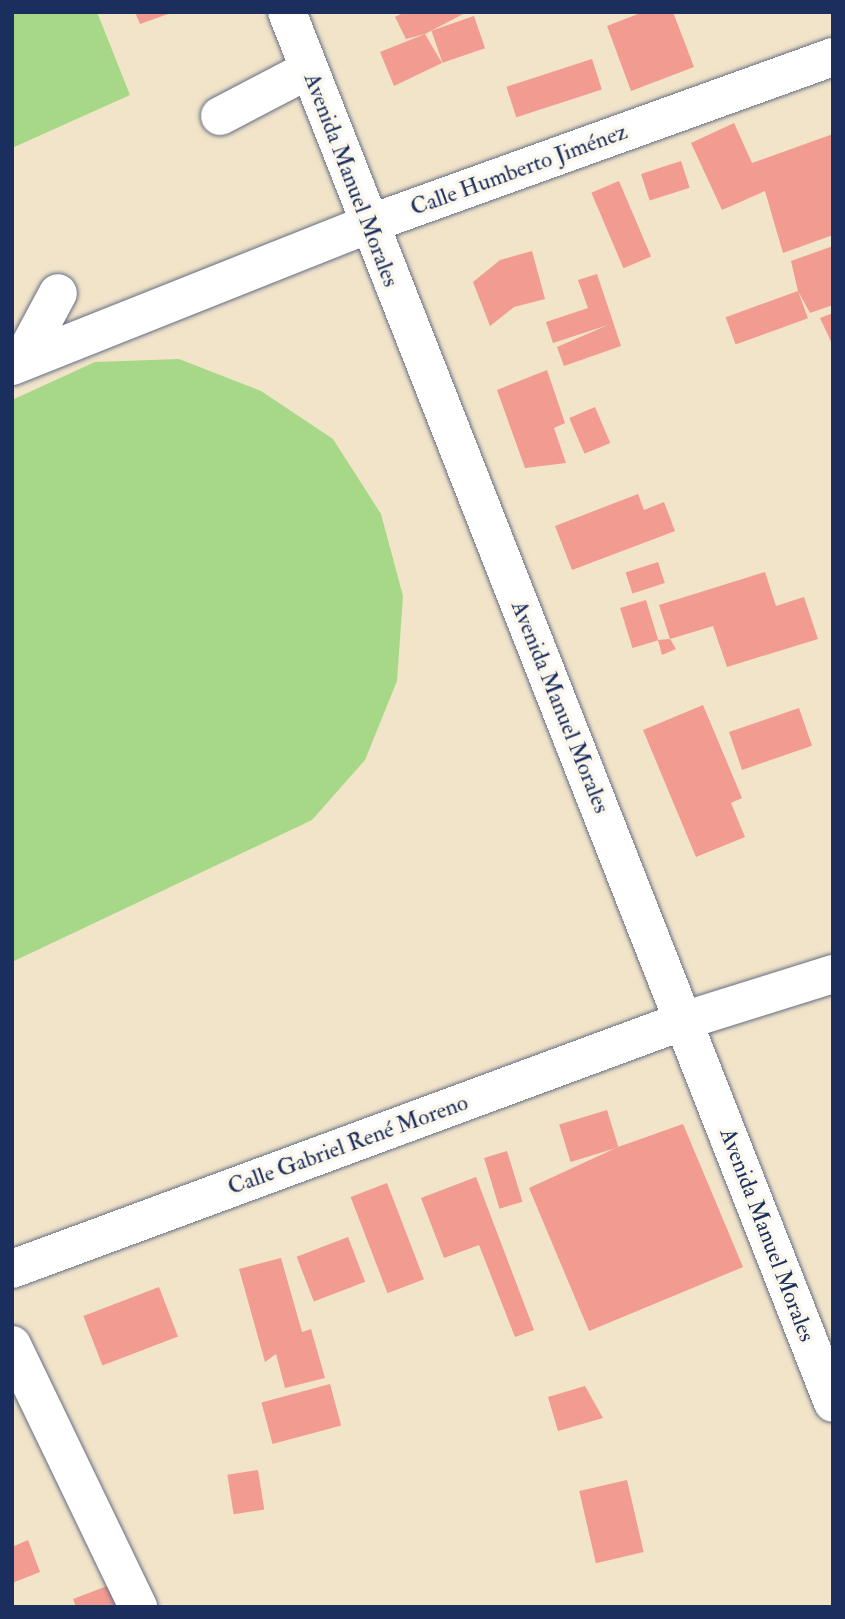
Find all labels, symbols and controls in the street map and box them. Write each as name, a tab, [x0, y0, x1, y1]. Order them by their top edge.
street label: Avenida Manuel Morales	[298, 69, 404, 291]
street label: Calle Humberto Jiménez	[407, 118, 631, 222]
street label: Avenida Manuel Morales	[505, 597, 615, 817]
street label: Calle Gabriel René Moreno	[224, 1089, 472, 1201]
street label: Avenida Manuel Morales	[714, 1124, 820, 1346]

